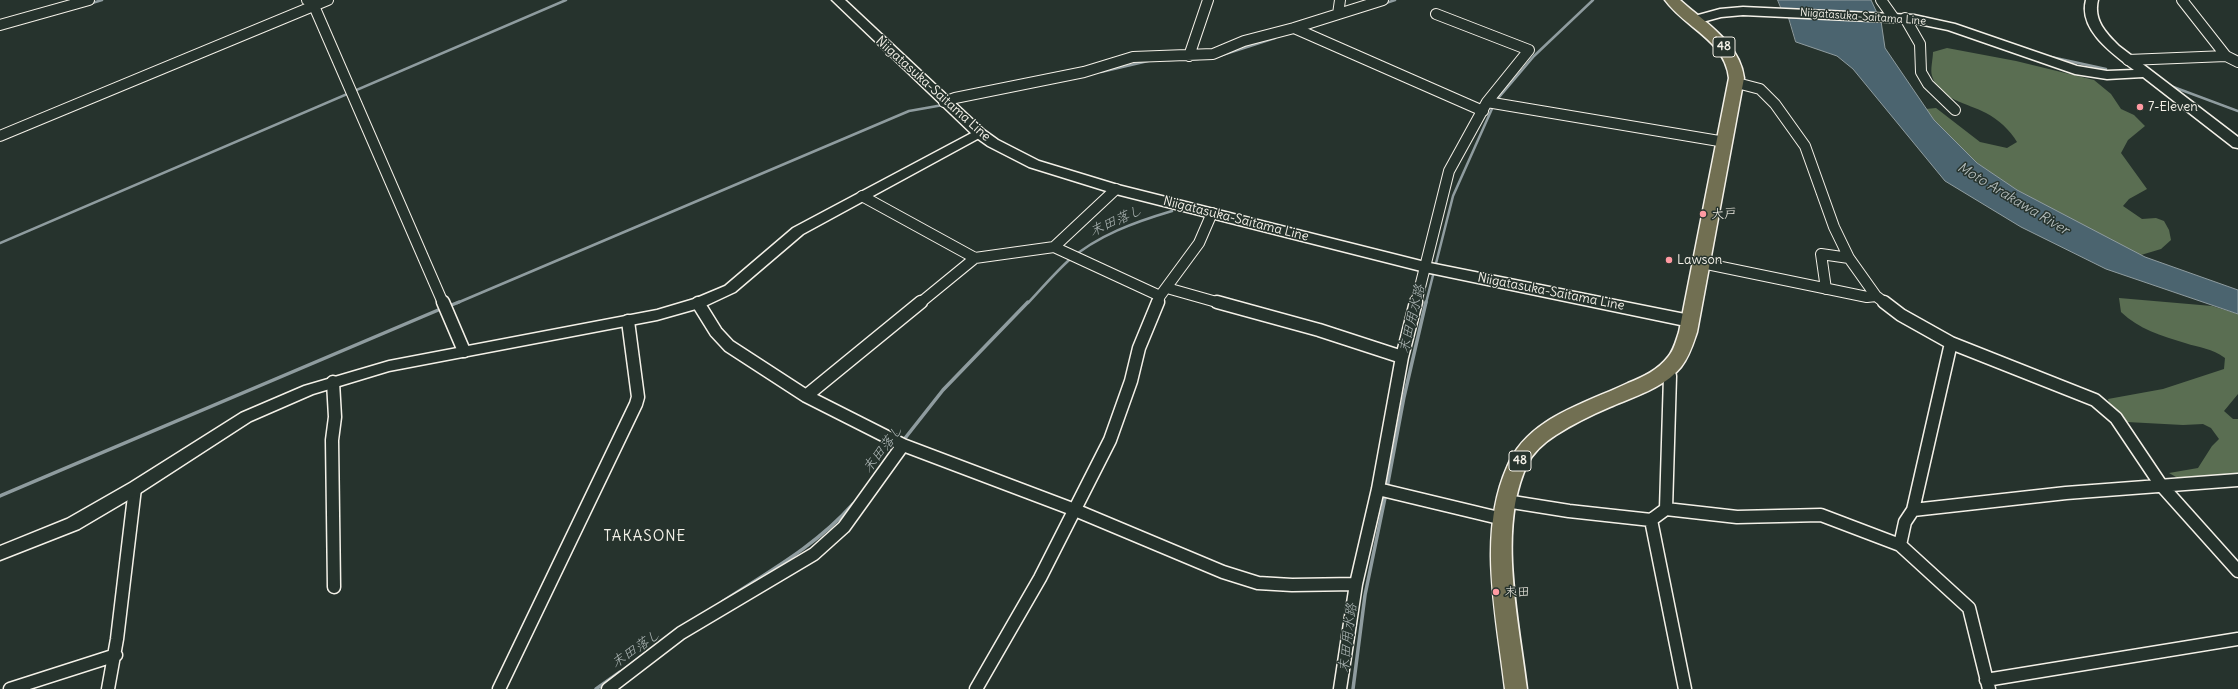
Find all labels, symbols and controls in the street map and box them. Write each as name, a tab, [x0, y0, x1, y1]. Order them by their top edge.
street label: Niigatasuka-Saitama Line	[1799, 6, 1927, 28]
street label: Niigatasuka-Saitama Line	[872, 33, 994, 145]
road number: 48	[1713, 37, 1735, 57]
place label: 7-Eleven	[2148, 99, 2198, 115]
marker: 7-Eleven	[2135, 102, 2145, 112]
water label: Moto Arakawa River	[1954, 159, 2072, 239]
street label: Niigatasuka-Saitama Line	[1162, 193, 1310, 245]
water label: 末田落し	[1087, 202, 1145, 240]
place label: 大戸	[1711, 206, 1737, 222]
marker: 大戸	[1698, 209, 1708, 219]
place label: Lawson	[1677, 252, 1722, 268]
marker: Lawson	[1664, 255, 1674, 265]
street label: Niigatasuka-Saitama Line	[1476, 270, 1626, 314]
water label: 末田用水路	[1395, 283, 1429, 355]
water label: 末田落し	[859, 422, 907, 476]
road number: 48	[1509, 451, 1531, 471]
district label: TAKASONE	[604, 528, 686, 546]
place label: 末田	[1504, 584, 1530, 600]
marker: 末田	[1491, 587, 1501, 597]
water label: 末田用水路	[1335, 602, 1361, 674]
water label: 末田落し	[608, 626, 664, 672]

